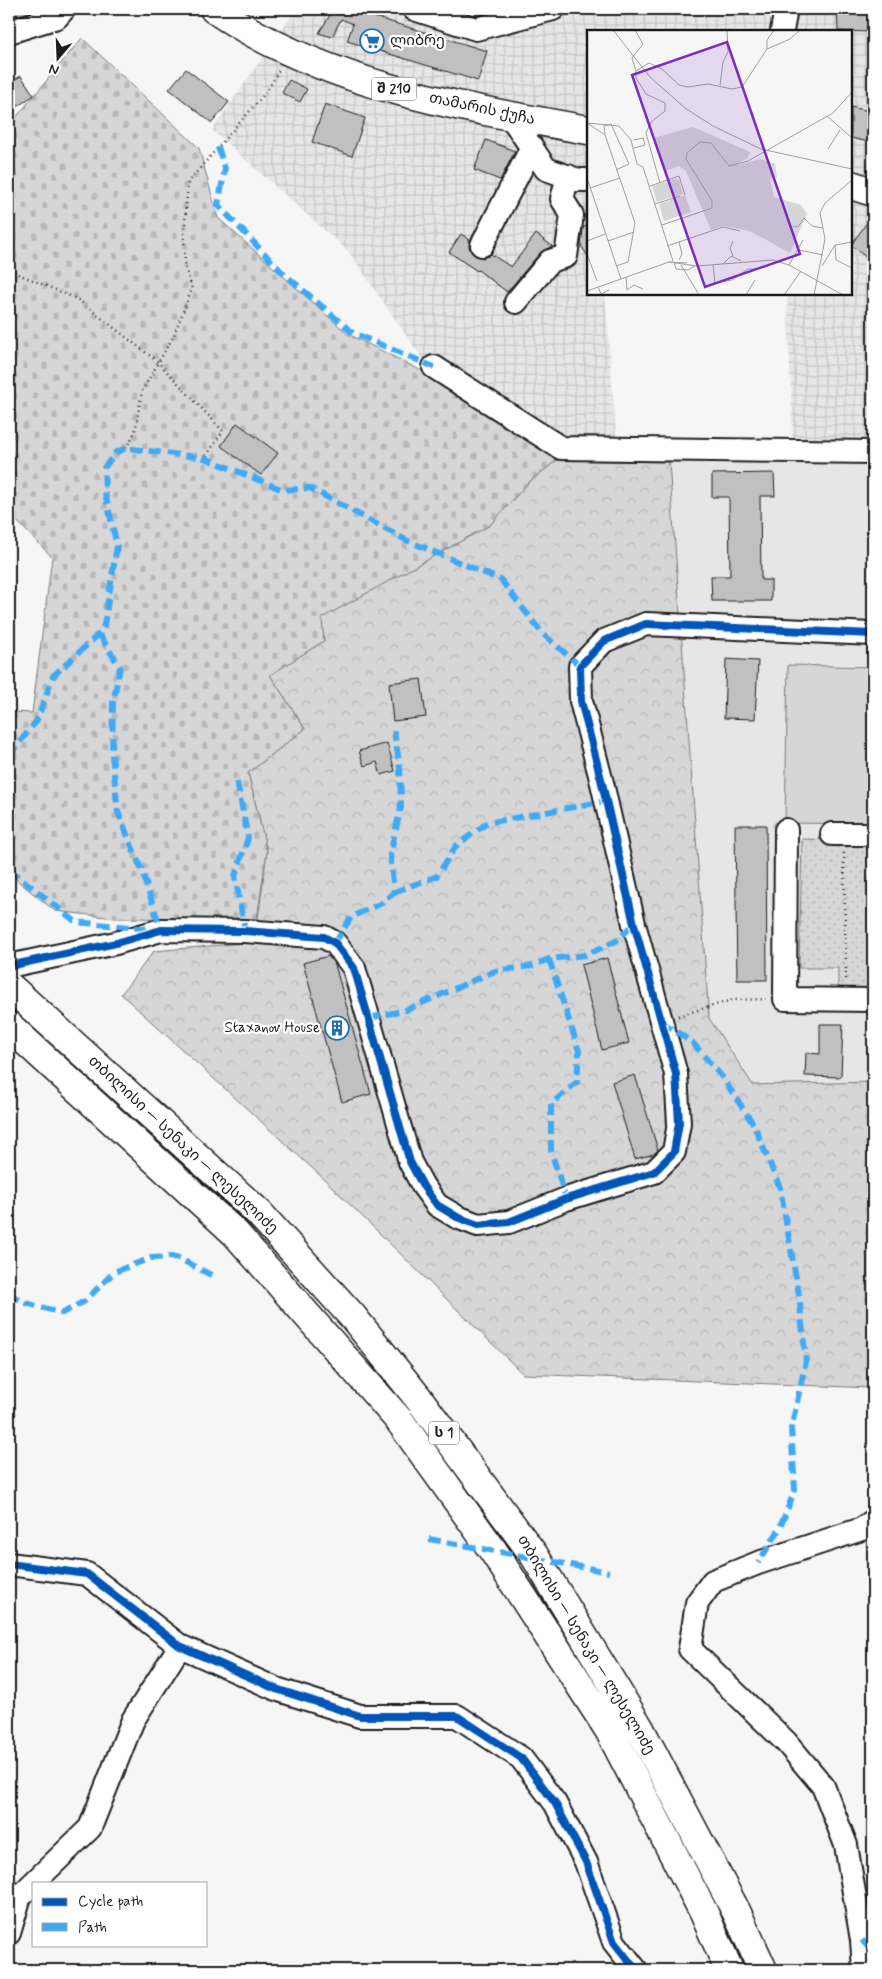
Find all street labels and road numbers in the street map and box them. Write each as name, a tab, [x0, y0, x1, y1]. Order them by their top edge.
road number: შ 210	[372, 78, 416, 100]
street label: თამარის ქუჩა	[427, 88, 537, 130]
street label: თბილისი — სენაკი — ლესელიძე	[84, 1051, 282, 1239]
road number: ს 1	[429, 1422, 459, 1445]
street label: თბილისი — სენაკი — ლესელიძე	[512, 1532, 660, 1758]

